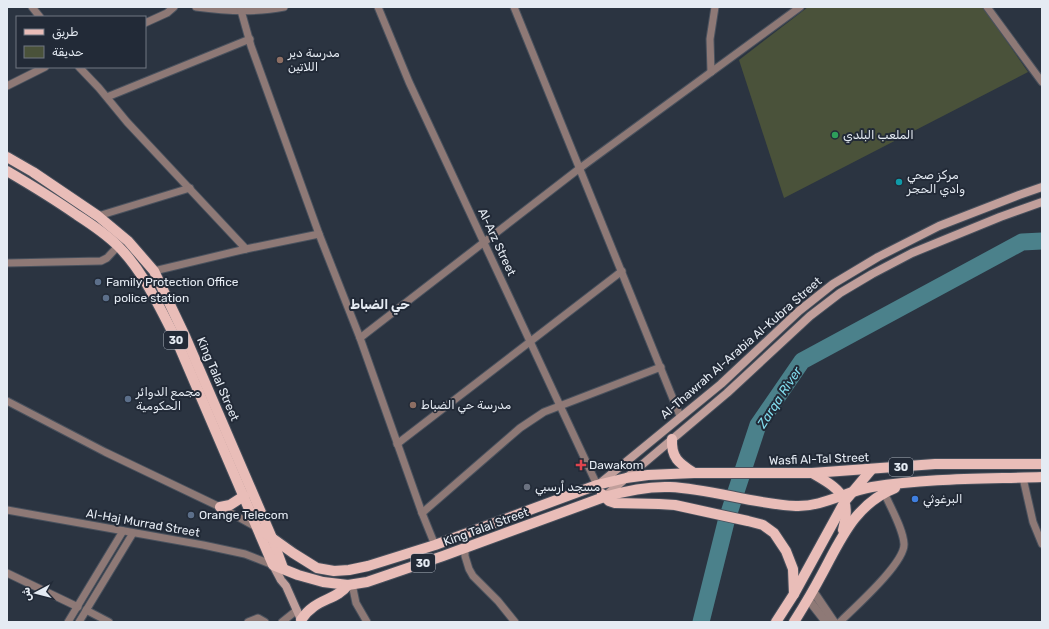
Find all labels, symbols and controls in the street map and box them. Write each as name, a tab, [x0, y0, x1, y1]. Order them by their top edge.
legend	[16, 16, 146, 68]
text: طريق	[52, 25, 78, 40]
text: حديقة	[52, 45, 84, 59]
place label: مدرسة دير اللاتين	[287, 46, 340, 74]
marker: مدرسة دير اللاتين	[275, 55, 285, 65]
place label: الملعب البلدي	[843, 128, 914, 143]
marker: الملعب البلدي	[830, 130, 840, 140]
place label: مركز صحي وادي الحجر	[906, 168, 965, 197]
marker: مركز صحي وادي الحجر	[894, 177, 904, 187]
street label: Al-Arz Street	[475, 206, 519, 278]
street label: Al-Thawrah Al-Arabia Al-Kubra Street	[658, 274, 825, 422]
place label: Family Protection Office	[106, 275, 239, 289]
marker: Family Protection Office	[93, 277, 103, 287]
place label: police station	[114, 291, 189, 305]
marker: police station	[101, 293, 111, 303]
district label: حي الضباط	[350, 297, 410, 315]
road number: 30	[164, 331, 188, 349]
street label: King Talal Street	[194, 335, 242, 423]
water label: Zarqa River	[754, 363, 805, 431]
place label: مجمع الدوائر الحكومية	[135, 385, 201, 414]
marker: مجمع الدوائر الحكومية	[123, 394, 133, 404]
place label: مدرسة حي الضباط	[421, 398, 511, 414]
marker: مدرسة حي الضباط	[408, 400, 418, 410]
street label: Wasfi Al-Tal Street	[769, 450, 870, 468]
place label: Dawakom	[589, 458, 643, 472]
road number: 30	[889, 458, 913, 476]
marker: Dawakom	[576, 460, 586, 470]
place label: مسجد أرسبي	[535, 480, 601, 496]
marker: مسجد أرسبي	[522, 482, 532, 492]
place label: البرغوثي	[923, 492, 962, 508]
marker: البرغوثي	[910, 494, 920, 504]
street label: King Talal Street	[441, 505, 531, 549]
street label: Al-Haj Murrad Street	[85, 506, 201, 540]
place label: Orange Telecom	[199, 508, 288, 522]
marker: Orange Telecom	[186, 510, 196, 520]
road number: 30	[411, 554, 435, 572]
north arrow	[16, 573, 56, 613]
text: ش	[19, 586, 34, 602]

